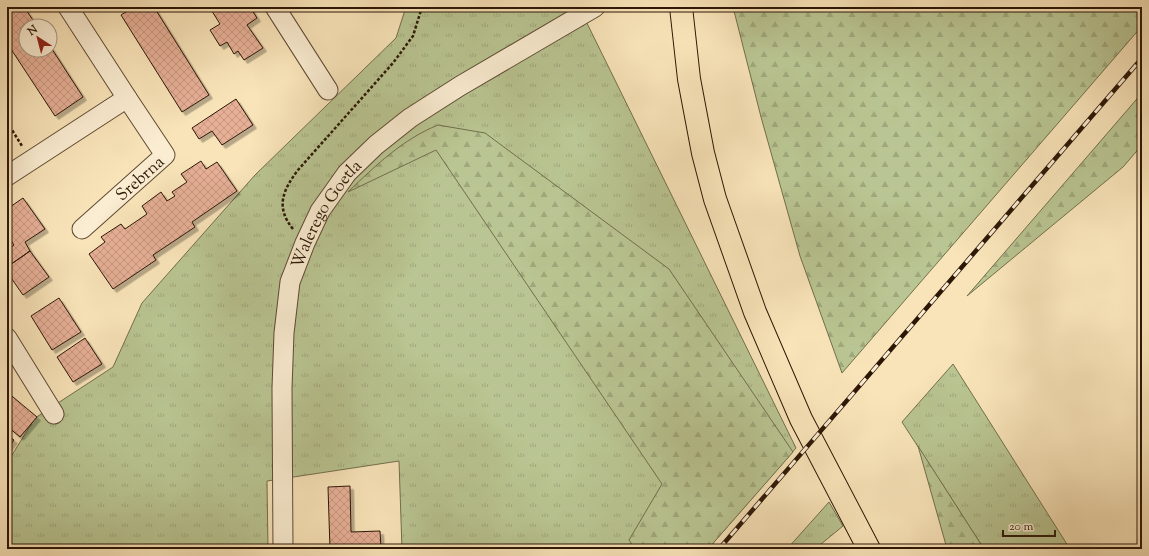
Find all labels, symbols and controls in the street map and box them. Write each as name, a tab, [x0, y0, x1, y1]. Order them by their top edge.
north arrow	[18, 18, 58, 58]
text: N	[24, 22, 41, 40]
street label: Srebrna	[111, 151, 171, 207]
street label: Walerego Goetla	[286, 155, 368, 272]
scale bar	[1003, 512, 1055, 538]
text: 20 m	[1009, 518, 1034, 536]

